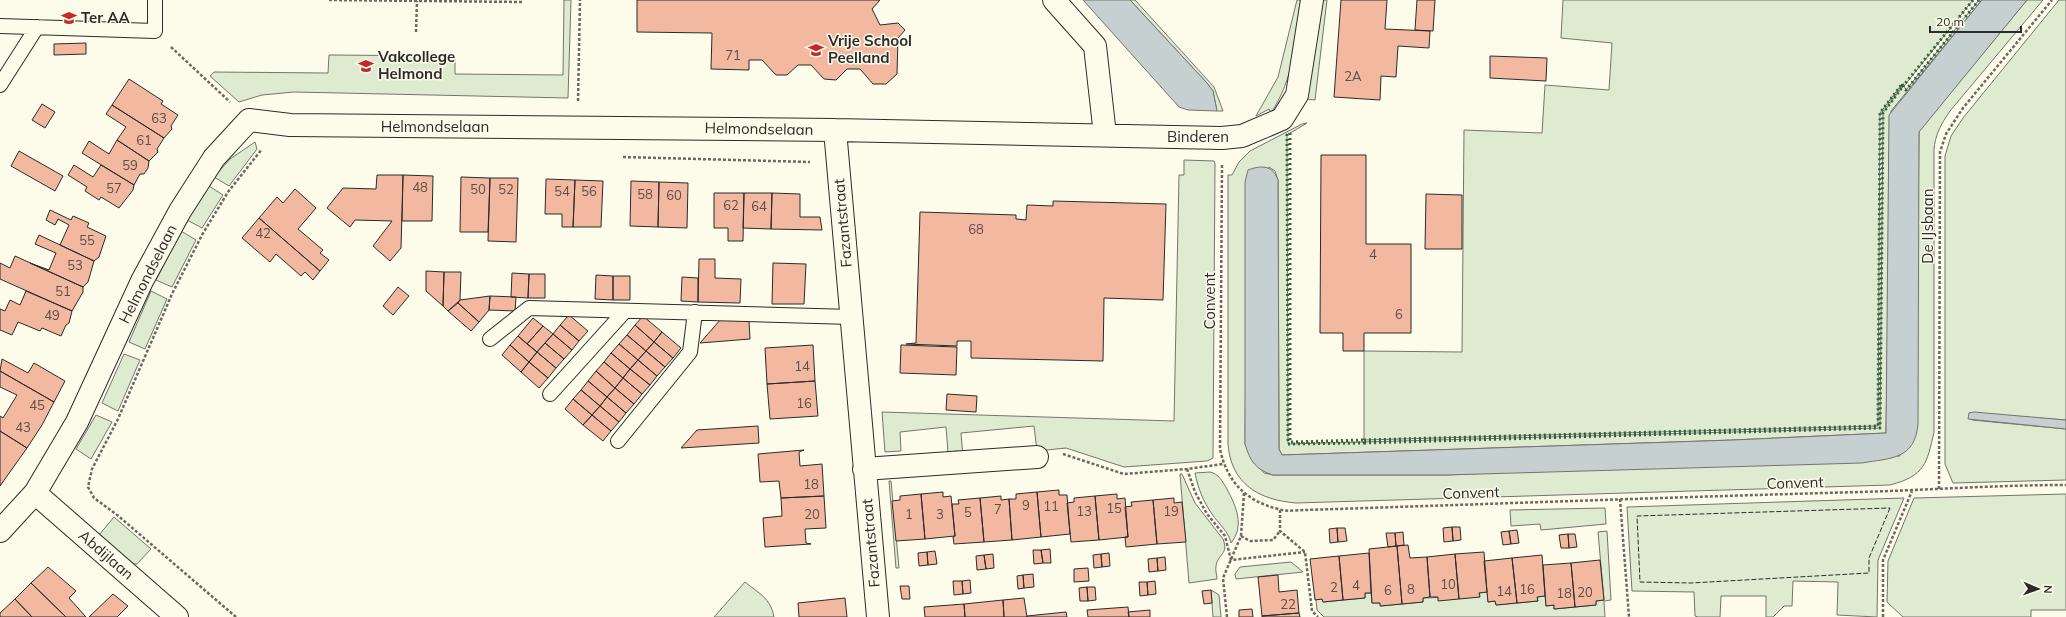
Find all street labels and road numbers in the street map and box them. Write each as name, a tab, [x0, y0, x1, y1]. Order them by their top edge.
street label: Helmondselaan	[381, 117, 489, 136]
street label: Helmondselaan	[704, 118, 814, 139]
street label: Binderen	[1167, 127, 1229, 146]
street label: Fazantstraat	[829, 178, 856, 268]
street label: De IJsbaan	[1918, 188, 1937, 264]
street label: Helmondselaan	[114, 221, 181, 327]
street label: Convent	[1200, 272, 1219, 330]
street label: Convent	[1766, 472, 1824, 493]
street label: Convent	[1442, 482, 1500, 503]
street label: Fazantstraat	[857, 498, 884, 588]
street label: Abdijlaan	[75, 526, 138, 584]

